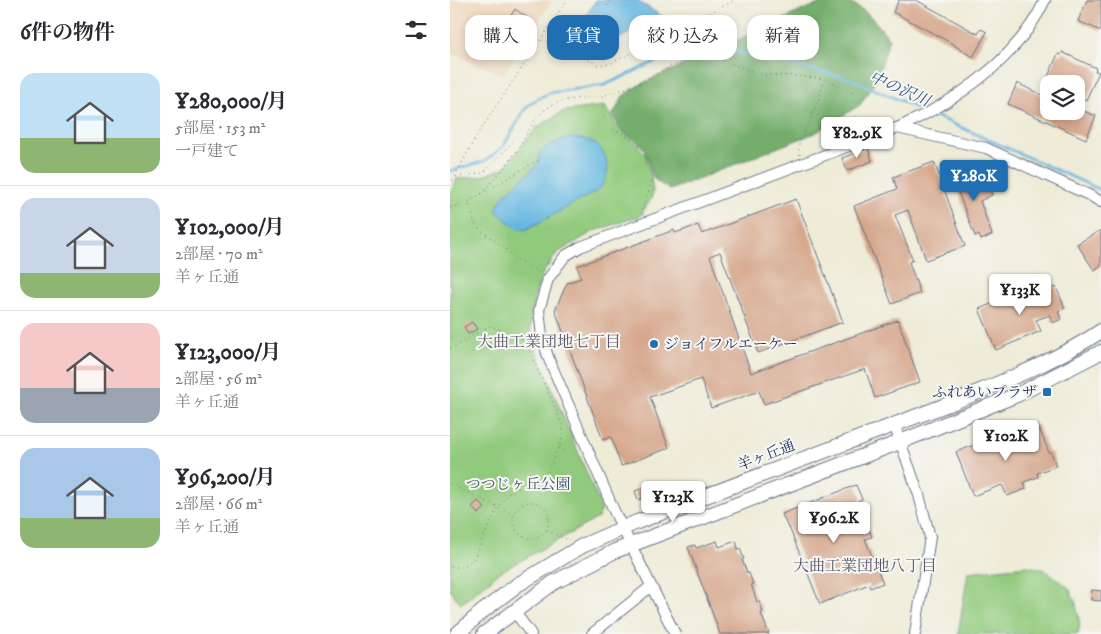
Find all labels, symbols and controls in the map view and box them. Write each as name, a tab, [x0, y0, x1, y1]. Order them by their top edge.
chip: 購入	[465, 15, 537, 60]
chip: 賃貸	[547, 15, 619, 60]
chip: 絞り込み	[629, 15, 737, 60]
chip: 新着	[747, 15, 819, 60]
icon: filters	[402, 16, 430, 44]
text: 6件の物件	[20, 20, 115, 46]
water label: 中の沢川	[866, 67, 935, 112]
map controls	[1040, 75, 1085, 120]
button: layers	[1040, 75, 1085, 120]
text: ¥280,000/月	[175, 89, 288, 115]
icon: home	[60, 93, 120, 153]
pin: ¥82.9K	[816, 116, 898, 159]
text: 5部屋 · 153 m²	[175, 118, 266, 138]
text: ¥82.9K	[832, 123, 882, 143]
text: 一戸建て	[175, 141, 239, 161]
pin: ¥280K	[939, 160, 1009, 202]
text: ¥280K	[951, 166, 997, 186]
text: ¥102,000/月	[175, 215, 285, 241]
icon: home	[60, 218, 120, 278]
text: 2部屋 · 70 m²	[175, 244, 263, 264]
text: 羊ヶ丘通	[175, 267, 239, 287]
pin: ¥133K	[985, 274, 1055, 316]
text: ¥133K	[1000, 280, 1040, 300]
district label: 大曲工業団地七丁目	[477, 332, 621, 352]
place label: ジョイフルエーケー	[664, 335, 798, 354]
marker: ジョイフルエーケー	[648, 338, 660, 350]
text: ¥123,000/月	[175, 340, 281, 366]
icon: home	[60, 343, 120, 403]
text: 2部屋 · 56 m²	[175, 369, 262, 389]
place label: ふれあいプラザ	[932, 383, 1037, 402]
marker: ふれあいプラザ	[1041, 386, 1053, 398]
text: 羊ヶ丘通	[175, 392, 239, 412]
pin: ¥102K	[971, 420, 1041, 462]
text: ¥102K	[984, 426, 1028, 446]
street label: 羊ヶ丘通	[735, 436, 798, 475]
text: ¥96,200/月	[175, 465, 276, 491]
icon: home	[60, 468, 120, 528]
park label: つつじヶ丘公園	[465, 475, 571, 494]
pin: ¥123K	[638, 480, 708, 523]
text: ¥123K	[652, 487, 694, 507]
text: 2部屋 · 66 m²	[175, 494, 262, 514]
pin: ¥96.2K	[793, 502, 875, 544]
text: ¥96.2K	[809, 508, 859, 528]
text: 羊ヶ丘通	[175, 517, 239, 537]
district label: 大曲工業団地八丁目	[793, 556, 937, 576]

